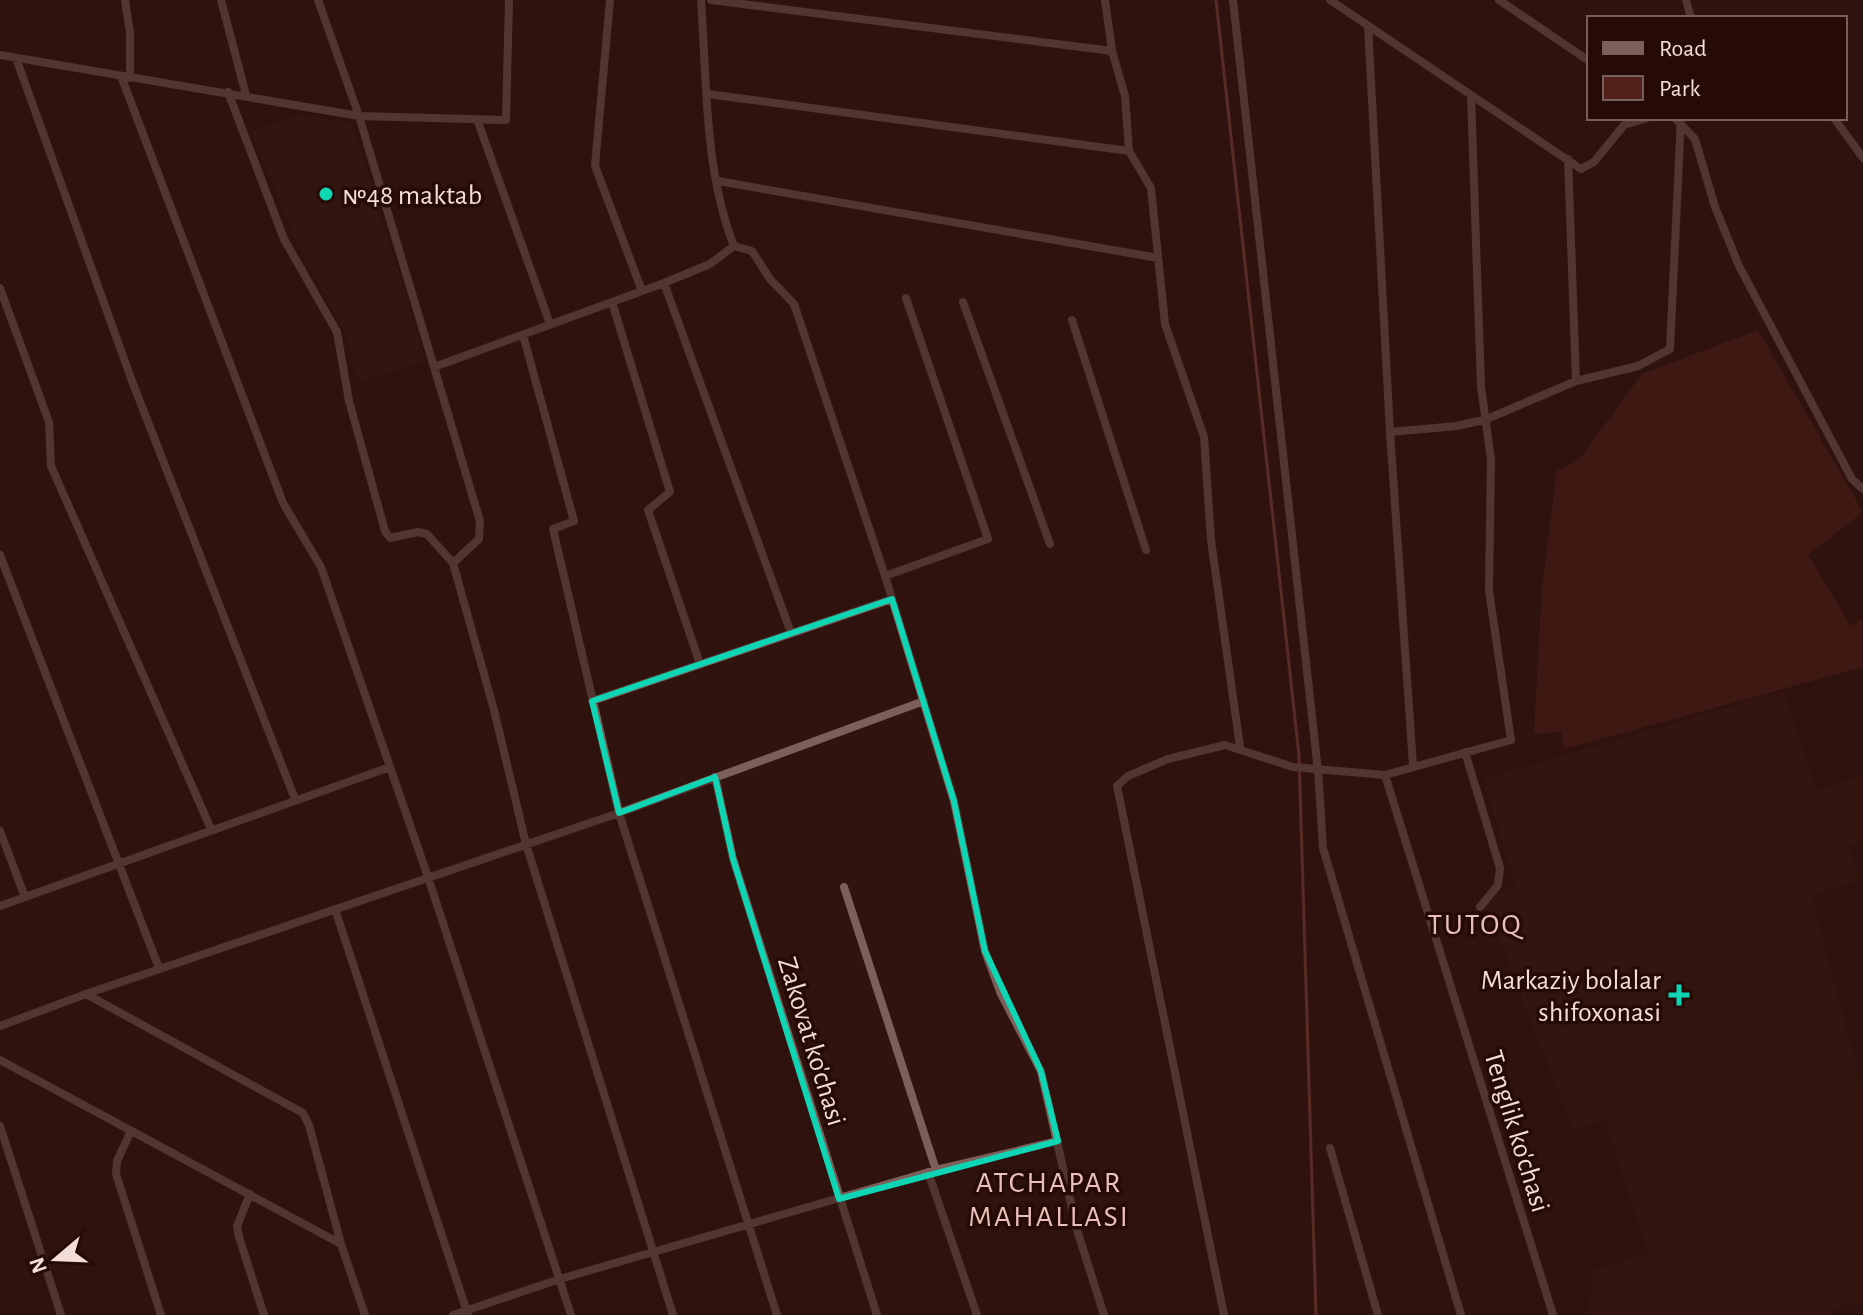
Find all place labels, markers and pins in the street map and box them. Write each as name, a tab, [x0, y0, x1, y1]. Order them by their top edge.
place label: №48 maktab	[342, 182, 482, 210]
marker: №48 maktab	[317, 185, 335, 203]
place label: Markaziy bolalar shifoxonasi	[1481, 967, 1661, 1027]
marker: Markaziy bolalar shifoxonasi	[1668, 984, 1690, 1006]

